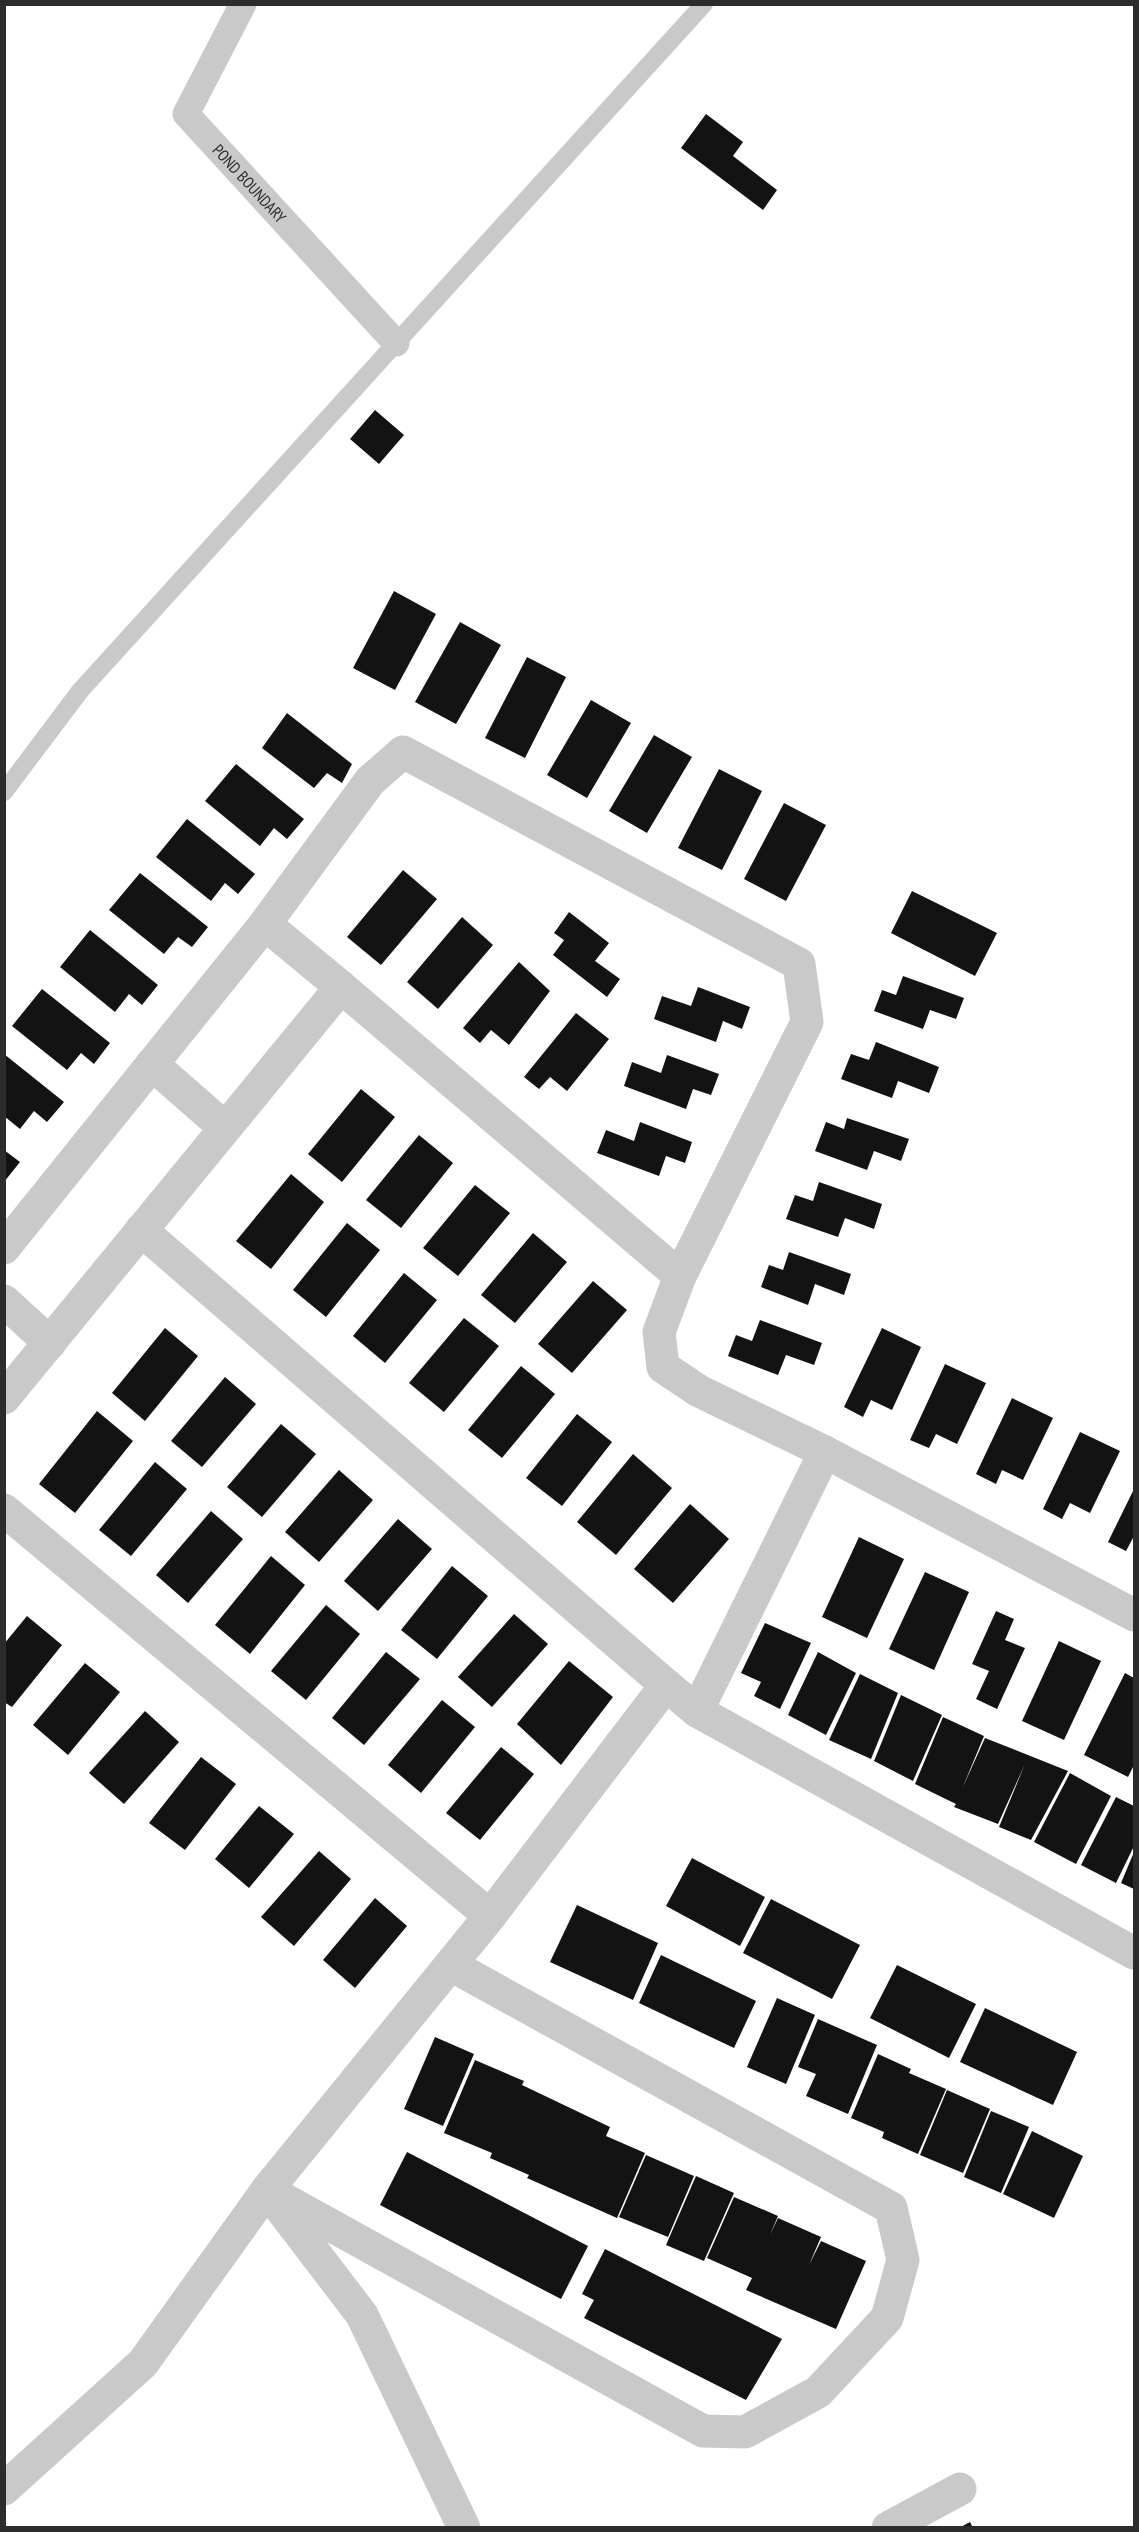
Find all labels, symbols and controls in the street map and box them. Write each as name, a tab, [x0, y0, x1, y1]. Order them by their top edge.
street label: POND BOUNDARY	[209, 140, 291, 227]

